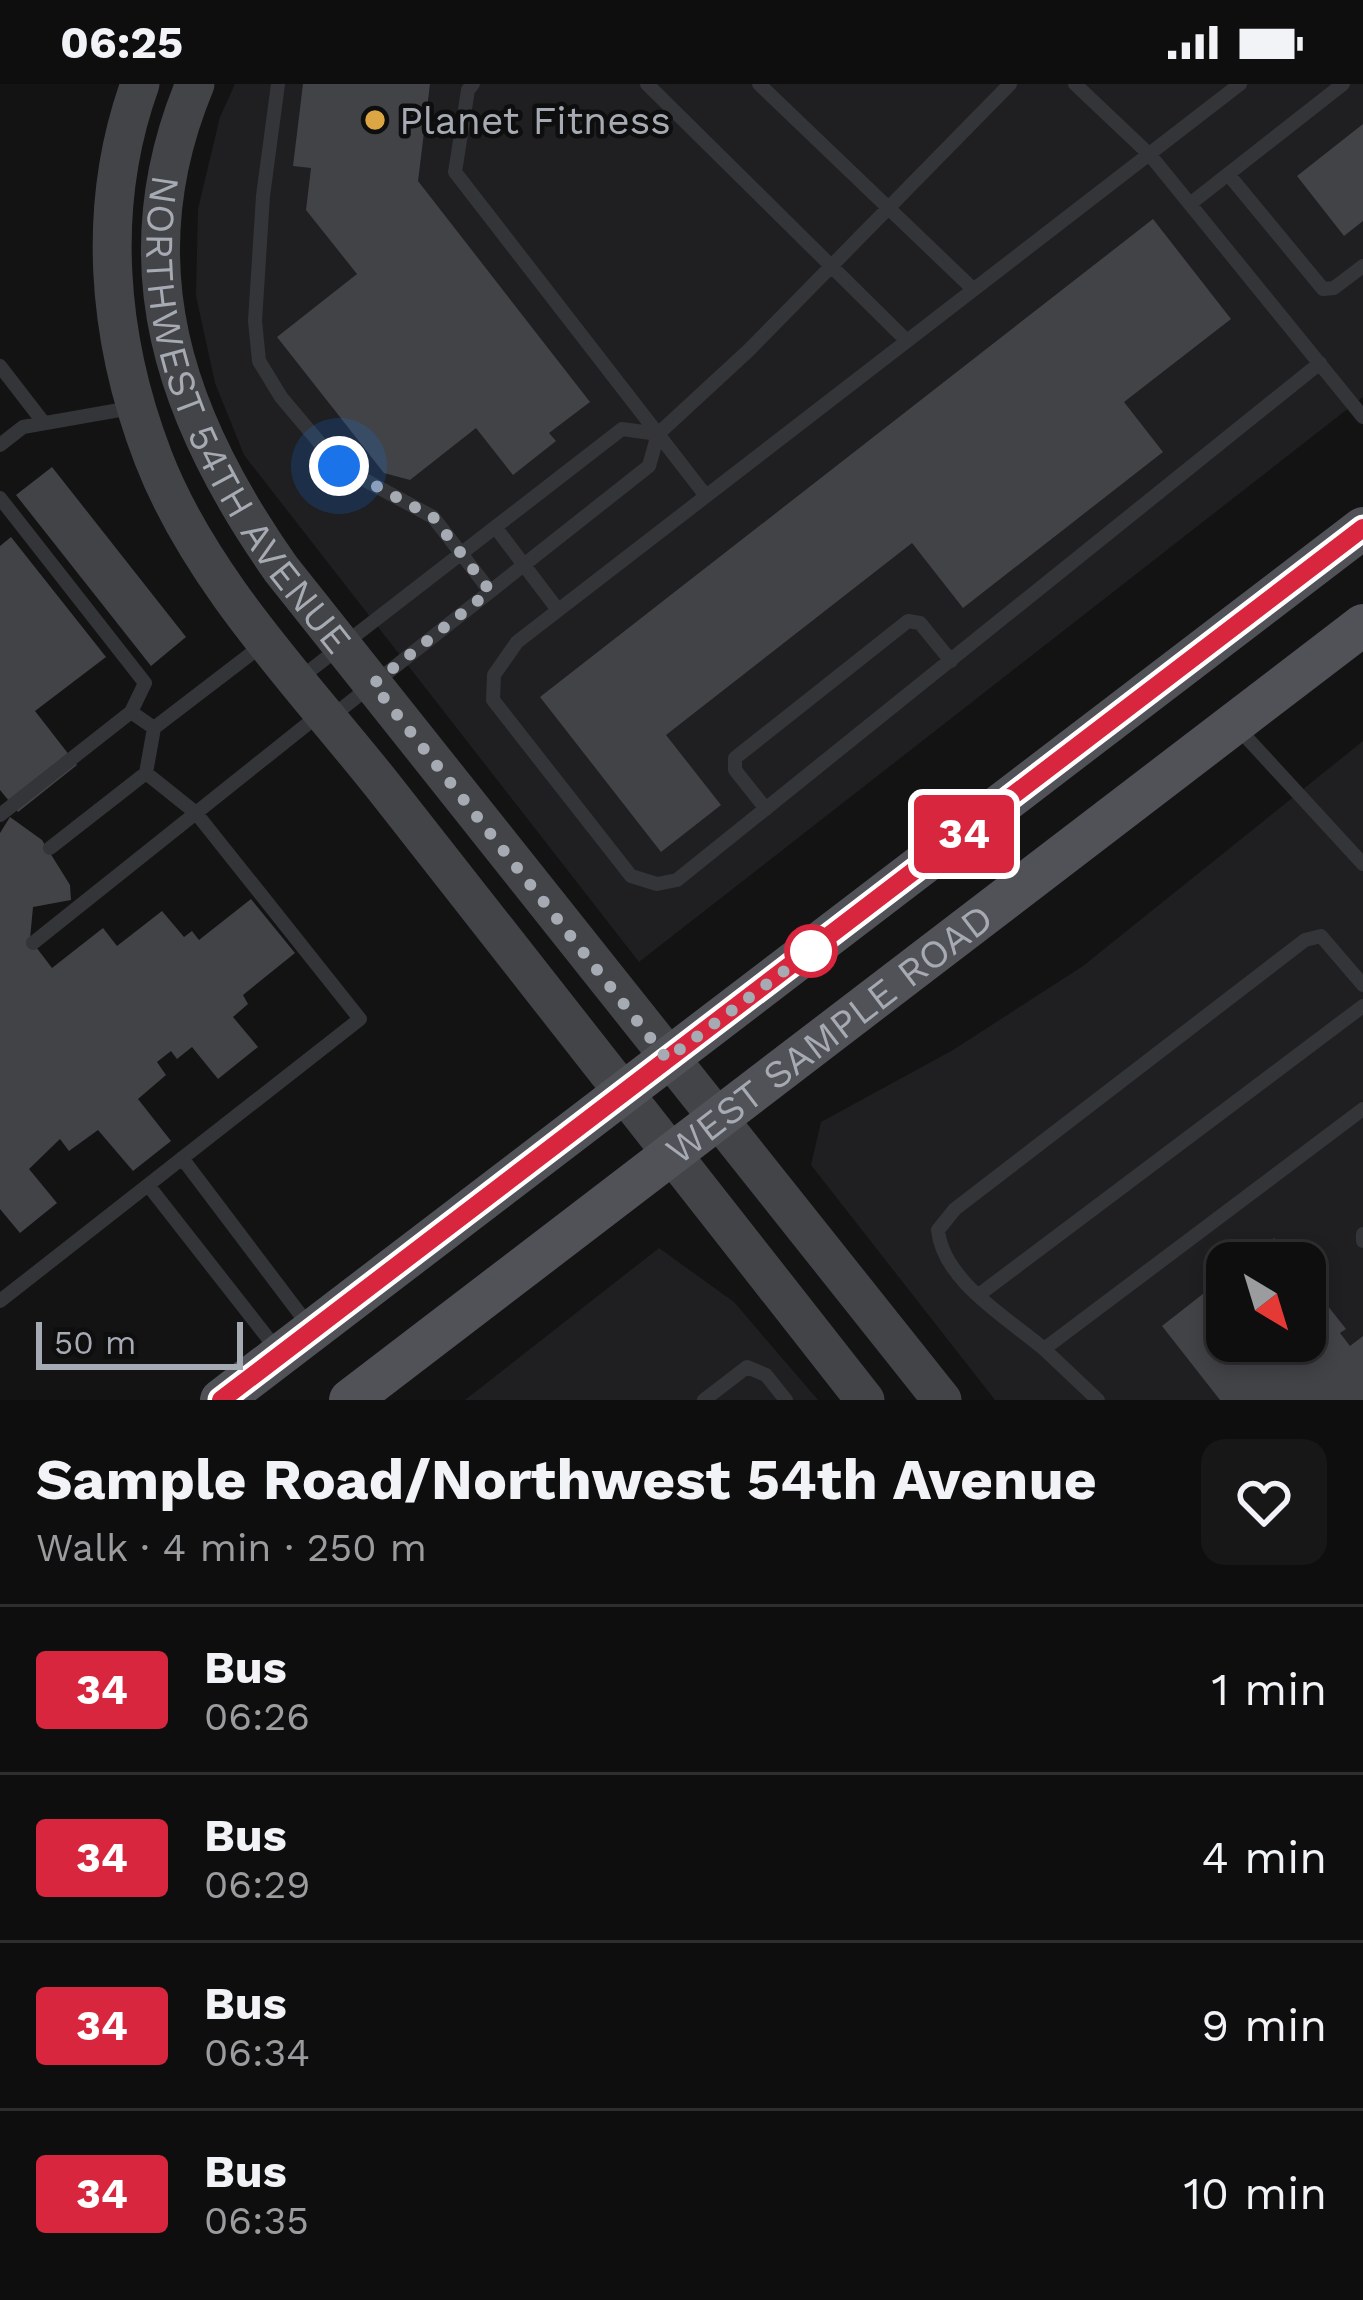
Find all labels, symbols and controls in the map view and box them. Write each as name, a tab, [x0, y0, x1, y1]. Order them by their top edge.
text: 06:25	[60, 16, 183, 69]
place label: Planet Fitness	[399, 98, 671, 143]
marker: Planet Fitness	[362, 107, 388, 133]
street label: NORTHWEST 54TH AVENUE	[137, 173, 361, 662]
your location	[309, 436, 369, 496]
line badge: 34	[910, 795, 1018, 873]
text: 34	[938, 809, 990, 858]
street label: WEST SAMPLE ROAD	[657, 895, 1001, 1173]
unlabelled marker	[786, 926, 836, 976]
north arrow	[1206, 1242, 1326, 1362]
map controls	[1206, 1242, 1326, 1362]
scale bar	[36, 1316, 243, 1369]
text: 50 m	[54, 1323, 136, 1362]
button: heart	[1201, 1439, 1327, 1565]
text: Sample Road/Northwest 54th Avenue	[36, 1446, 1097, 1513]
text: Walk · 4 min · 250 m	[36, 1525, 427, 1570]
text: Bus	[204, 1641, 287, 1694]
text: 1 min	[1211, 1663, 1327, 1716]
text: 34	[76, 1665, 128, 1714]
text: 06:26	[204, 1694, 310, 1739]
text: Bus	[204, 1809, 287, 1862]
text: 4 min	[1201, 1831, 1327, 1884]
text: 34	[76, 1833, 128, 1882]
text: 06:29	[204, 1862, 310, 1907]
text: Bus	[204, 1977, 287, 2030]
text: 9 min	[1201, 1999, 1327, 2052]
text: 34	[76, 2001, 128, 2050]
text: 06:34	[204, 2030, 310, 2075]
text: Bus	[204, 2145, 287, 2198]
text: 10 min	[1183, 2167, 1327, 2220]
text: 34	[76, 2169, 128, 2218]
text: 06:35	[204, 2198, 309, 2243]

